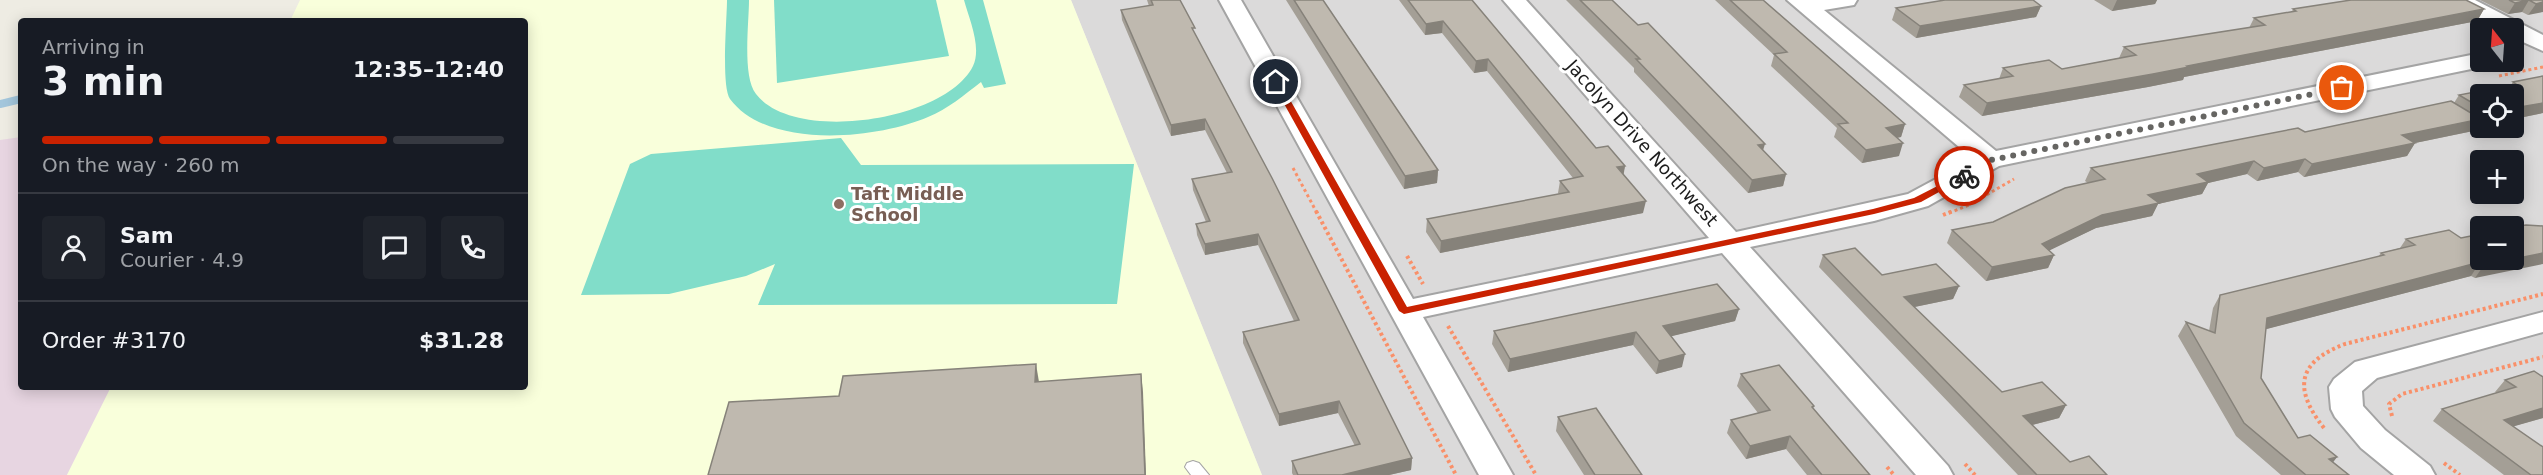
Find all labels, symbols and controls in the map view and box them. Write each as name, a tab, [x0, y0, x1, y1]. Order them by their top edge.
north arrow	[2470, 18, 2524, 72]
map controls	[2470, 18, 2524, 270]
text: Arriving in	[42, 35, 145, 59]
street label: Jacolyn Drive Northwest	[1562, 55, 1723, 230]
pin	[1250, 56, 1301, 107]
text: 12:35–12:40	[353, 57, 504, 82]
text: 3 min	[42, 59, 164, 104]
pin	[2316, 62, 2367, 113]
icon: home	[1259, 65, 1292, 98]
icon: bag	[2325, 71, 2358, 104]
button: locate	[2470, 84, 2524, 138]
courier	[1934, 146, 1994, 206]
button: +	[2470, 150, 2524, 204]
text: On the way · 260 m	[42, 153, 240, 177]
icon: bike	[1948, 160, 1981, 193]
place label: Taft Middle School	[851, 183, 964, 225]
marker: Taft Middle School	[832, 197, 846, 211]
button: person	[42, 216, 105, 279]
button: chat	[363, 216, 426, 279]
button: phone	[441, 216, 504, 279]
button: −	[2470, 216, 2524, 270]
text: Sam	[120, 223, 174, 248]
text: Courier · 4.9	[120, 248, 244, 272]
text: Order #3170	[42, 328, 186, 353]
text: $31.28	[419, 328, 504, 353]

